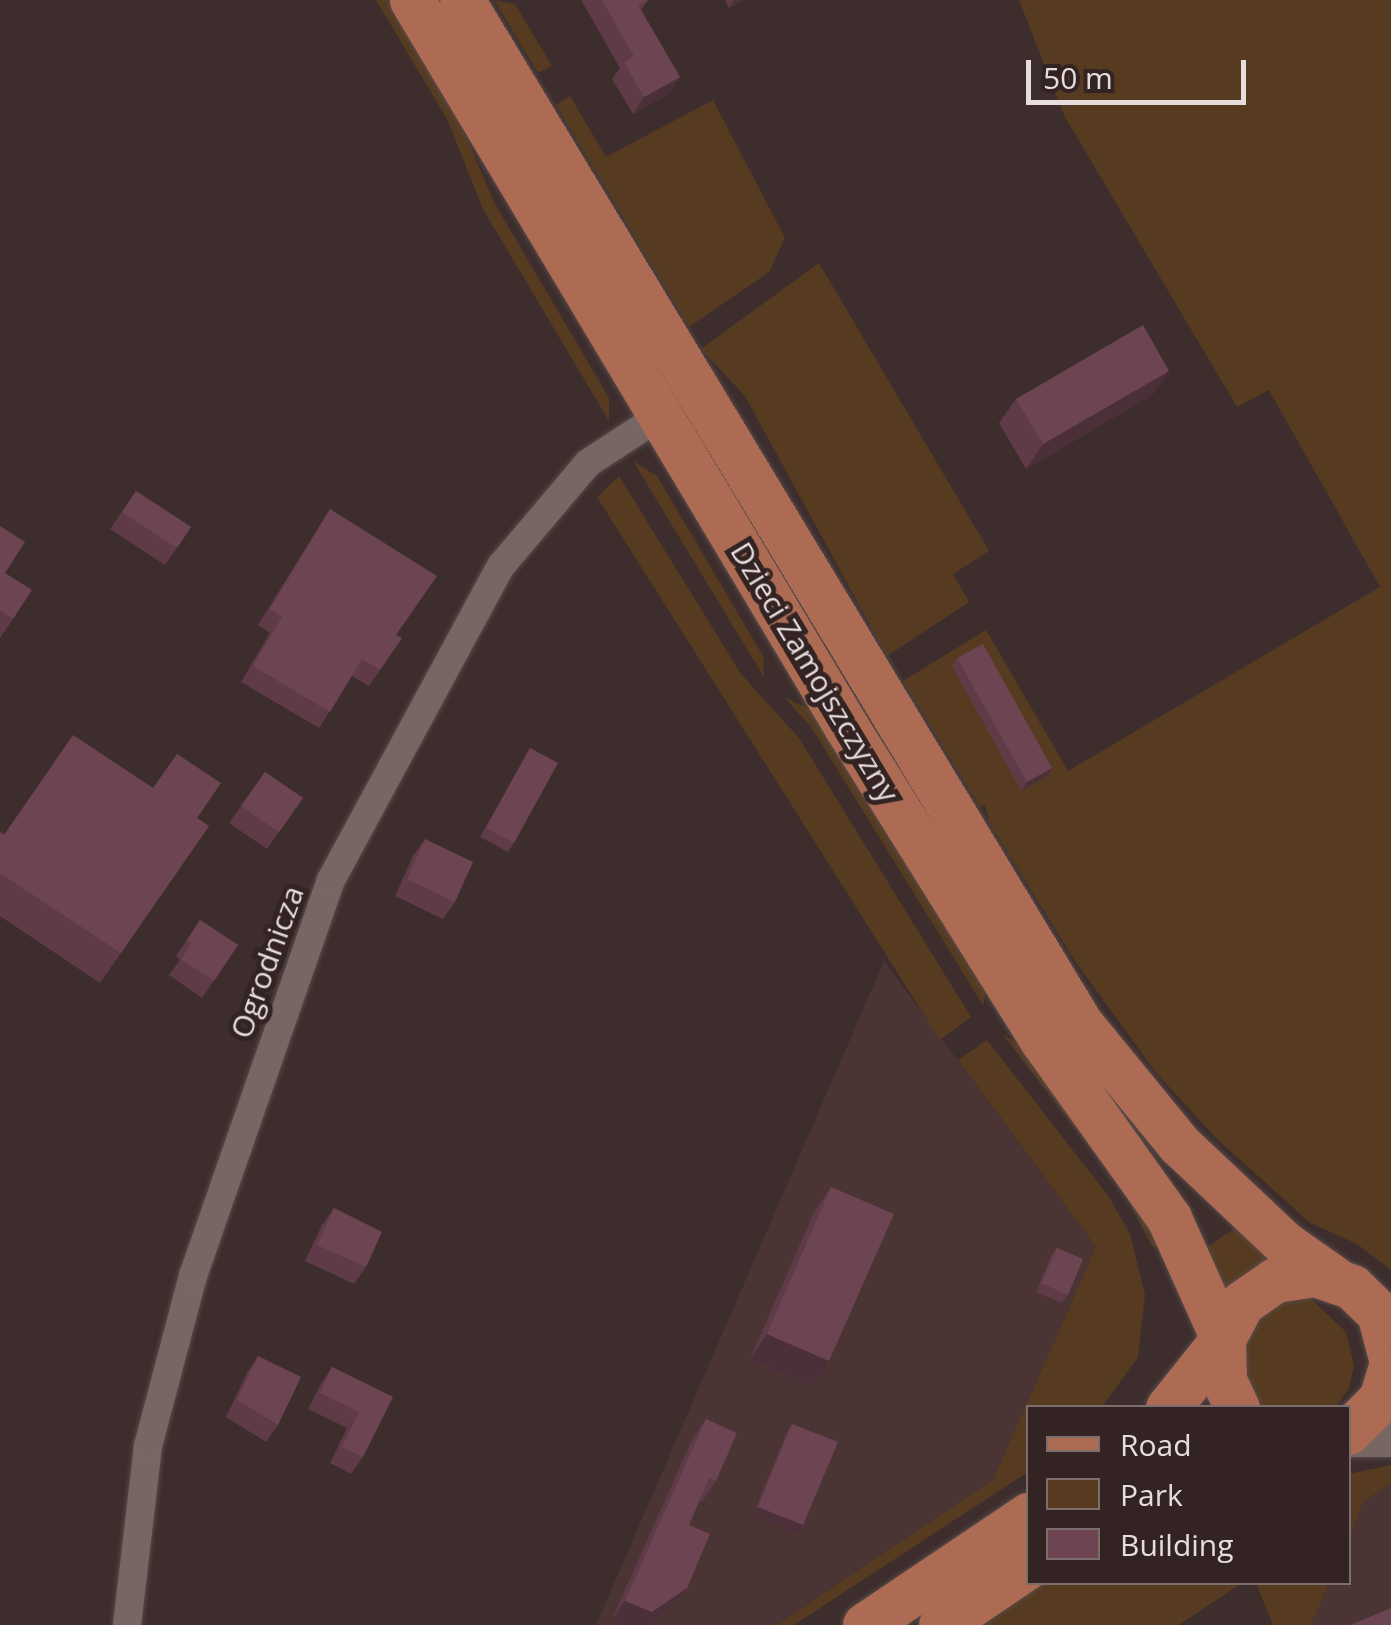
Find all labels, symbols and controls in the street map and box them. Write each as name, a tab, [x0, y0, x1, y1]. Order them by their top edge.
scale bar	[1031, 40, 1251, 102]
text: 50 m	[1043, 57, 1113, 98]
street label: Dzieci Zamojszczyzny	[723, 536, 907, 808]
street label: Ogrodnicza	[223, 881, 311, 1043]
legend	[1026, 1405, 1351, 1585]
text: Road	[1120, 1424, 1192, 1465]
text: Park	[1120, 1474, 1183, 1515]
text: Building	[1120, 1524, 1234, 1565]

